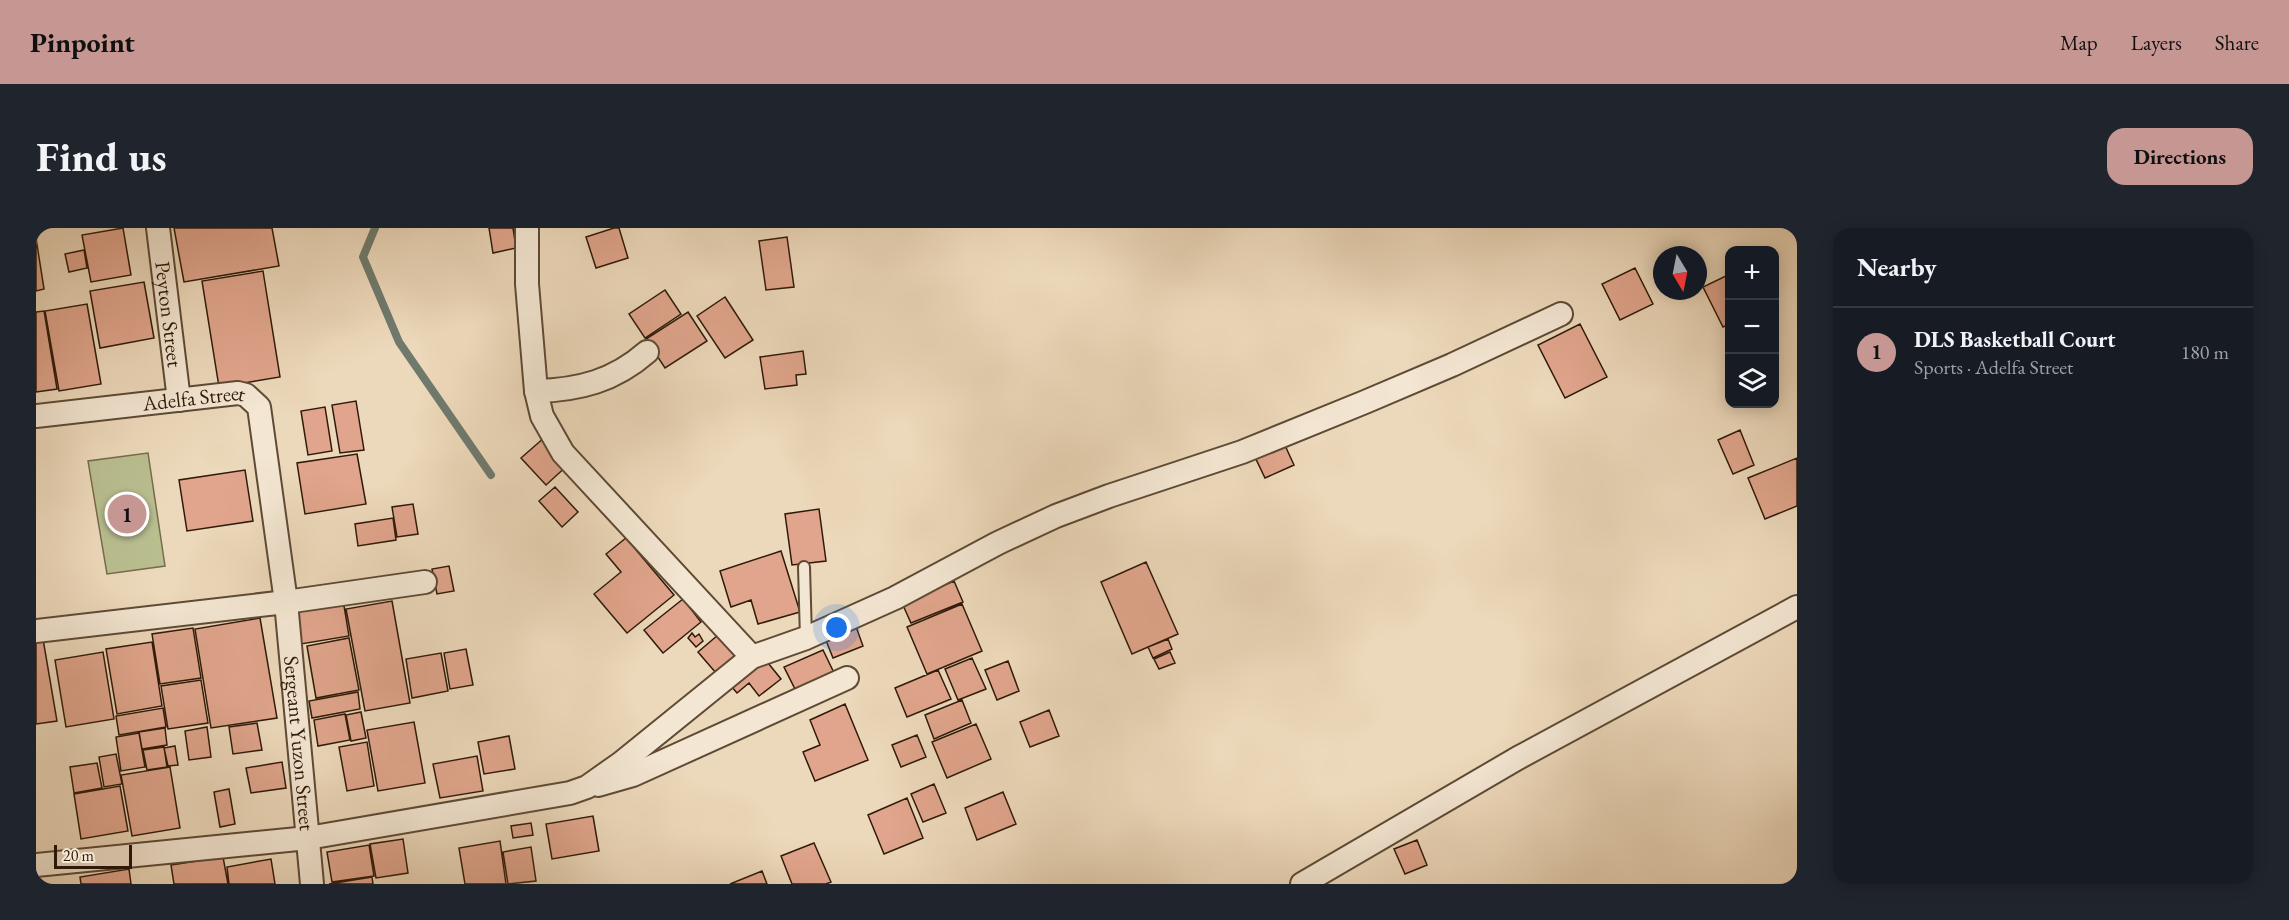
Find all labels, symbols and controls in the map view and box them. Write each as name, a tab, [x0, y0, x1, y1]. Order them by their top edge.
text: Pinpoint	[30, 24, 135, 60]
text: Map	[2060, 29, 2098, 56]
text: Layers	[2131, 29, 2182, 56]
text: Share	[2215, 29, 2259, 56]
button: Directions	[2107, 128, 2253, 185]
text: Find us	[36, 129, 167, 184]
north arrow	[1653, 246, 1707, 300]
map controls	[1725, 246, 1779, 408]
button: +	[1725, 246, 1779, 300]
text: Nearby	[1857, 250, 1937, 284]
street label: Peyton Street	[149, 260, 189, 369]
button: −	[1725, 300, 1779, 354]
text: DLS Basketball Court	[1914, 325, 2116, 354]
text: 1	[1871, 339, 1882, 365]
text: 180 m	[2181, 339, 2229, 365]
button: layers	[1725, 354, 1779, 408]
text: Sports · Adelfa Street	[1914, 354, 2073, 380]
street label: Adelfa Street	[140, 379, 249, 417]
pin: 1	[108, 492, 146, 536]
your location	[822, 613, 851, 642]
street label: Sergeant Yuzon Street	[278, 655, 321, 832]
scale bar	[54, 842, 132, 870]
text: 20 m	[63, 845, 94, 866]

